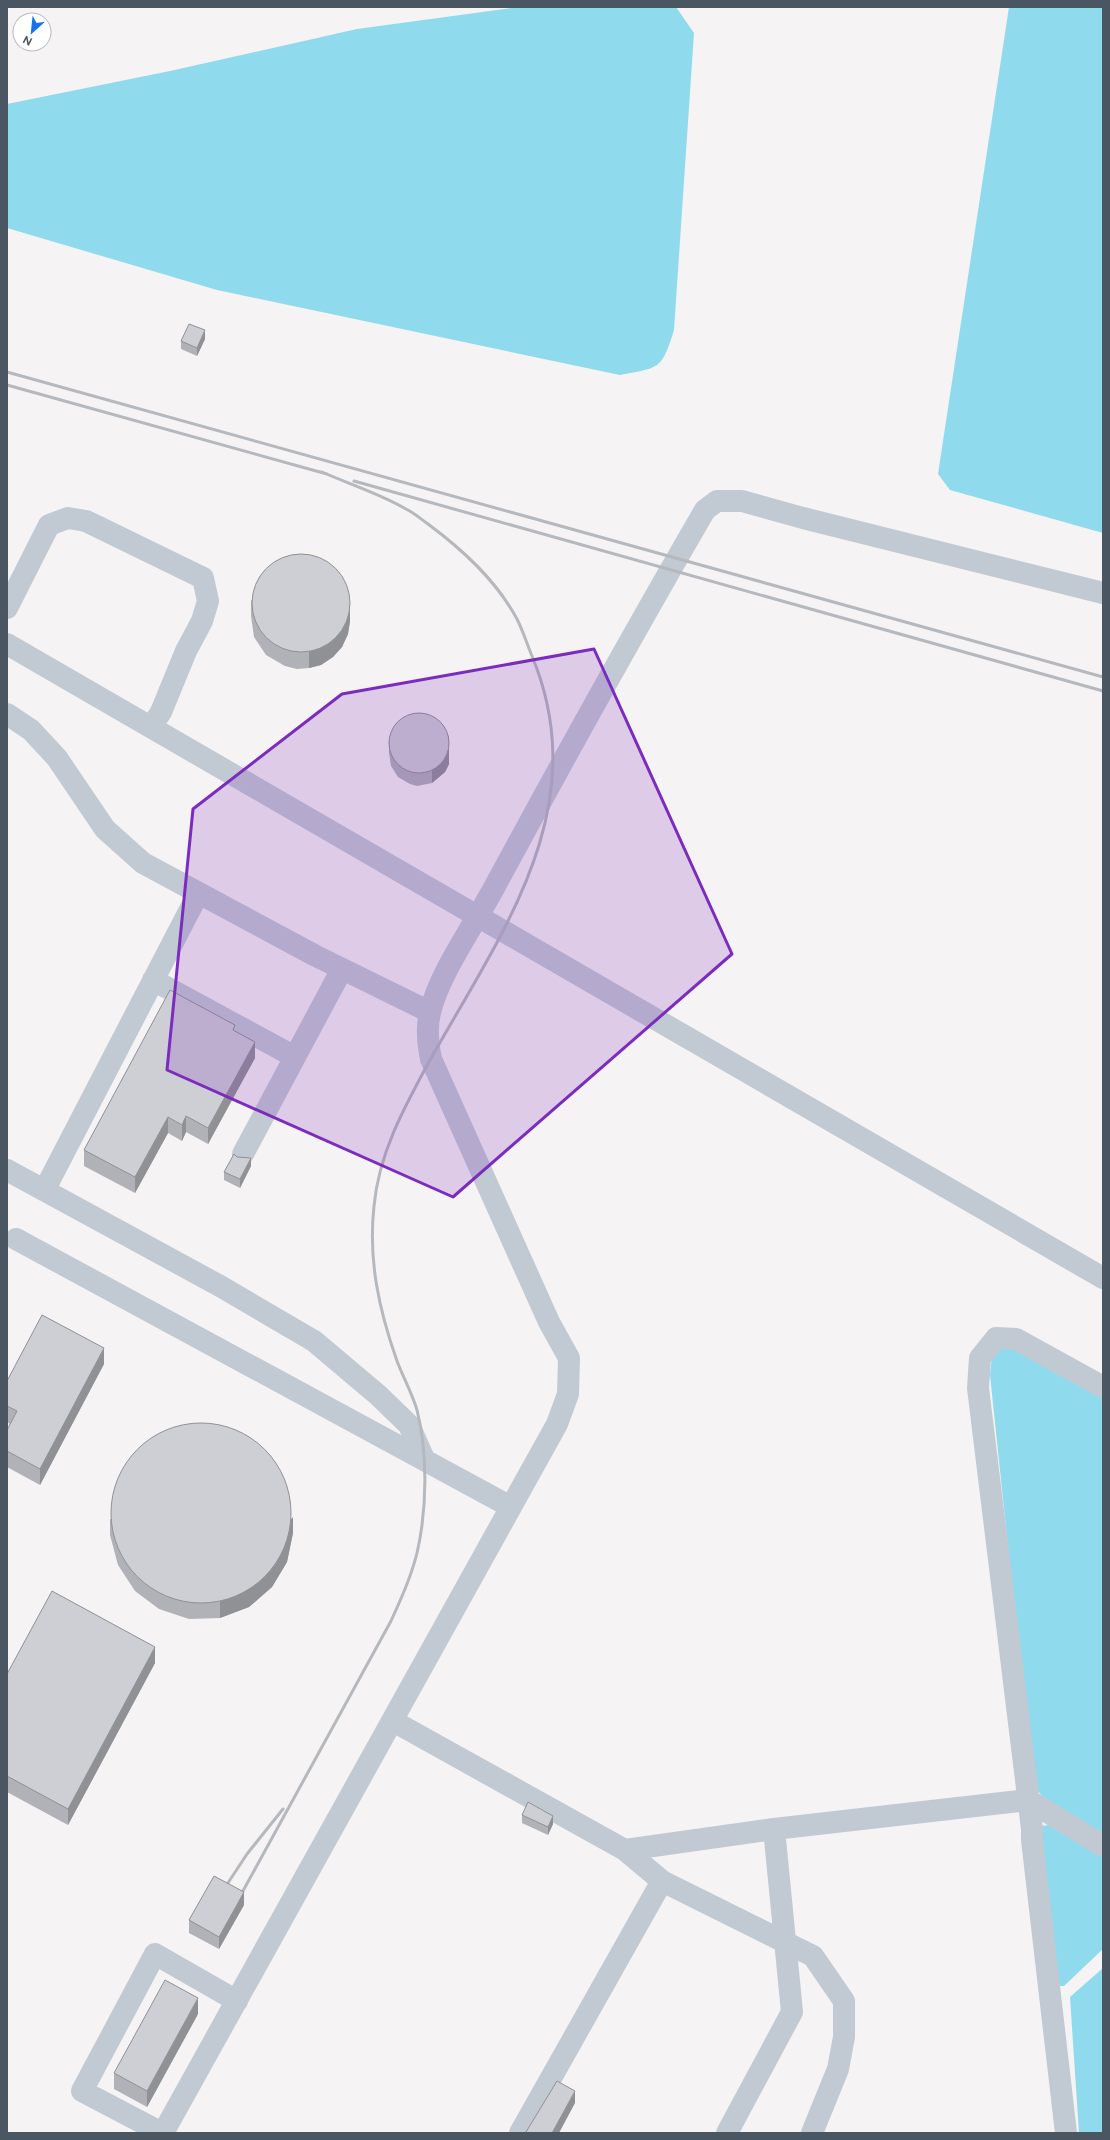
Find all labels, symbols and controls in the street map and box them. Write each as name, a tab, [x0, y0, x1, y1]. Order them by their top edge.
north arrow	[12, 12, 52, 52]
text: N	[21, 33, 34, 48]

